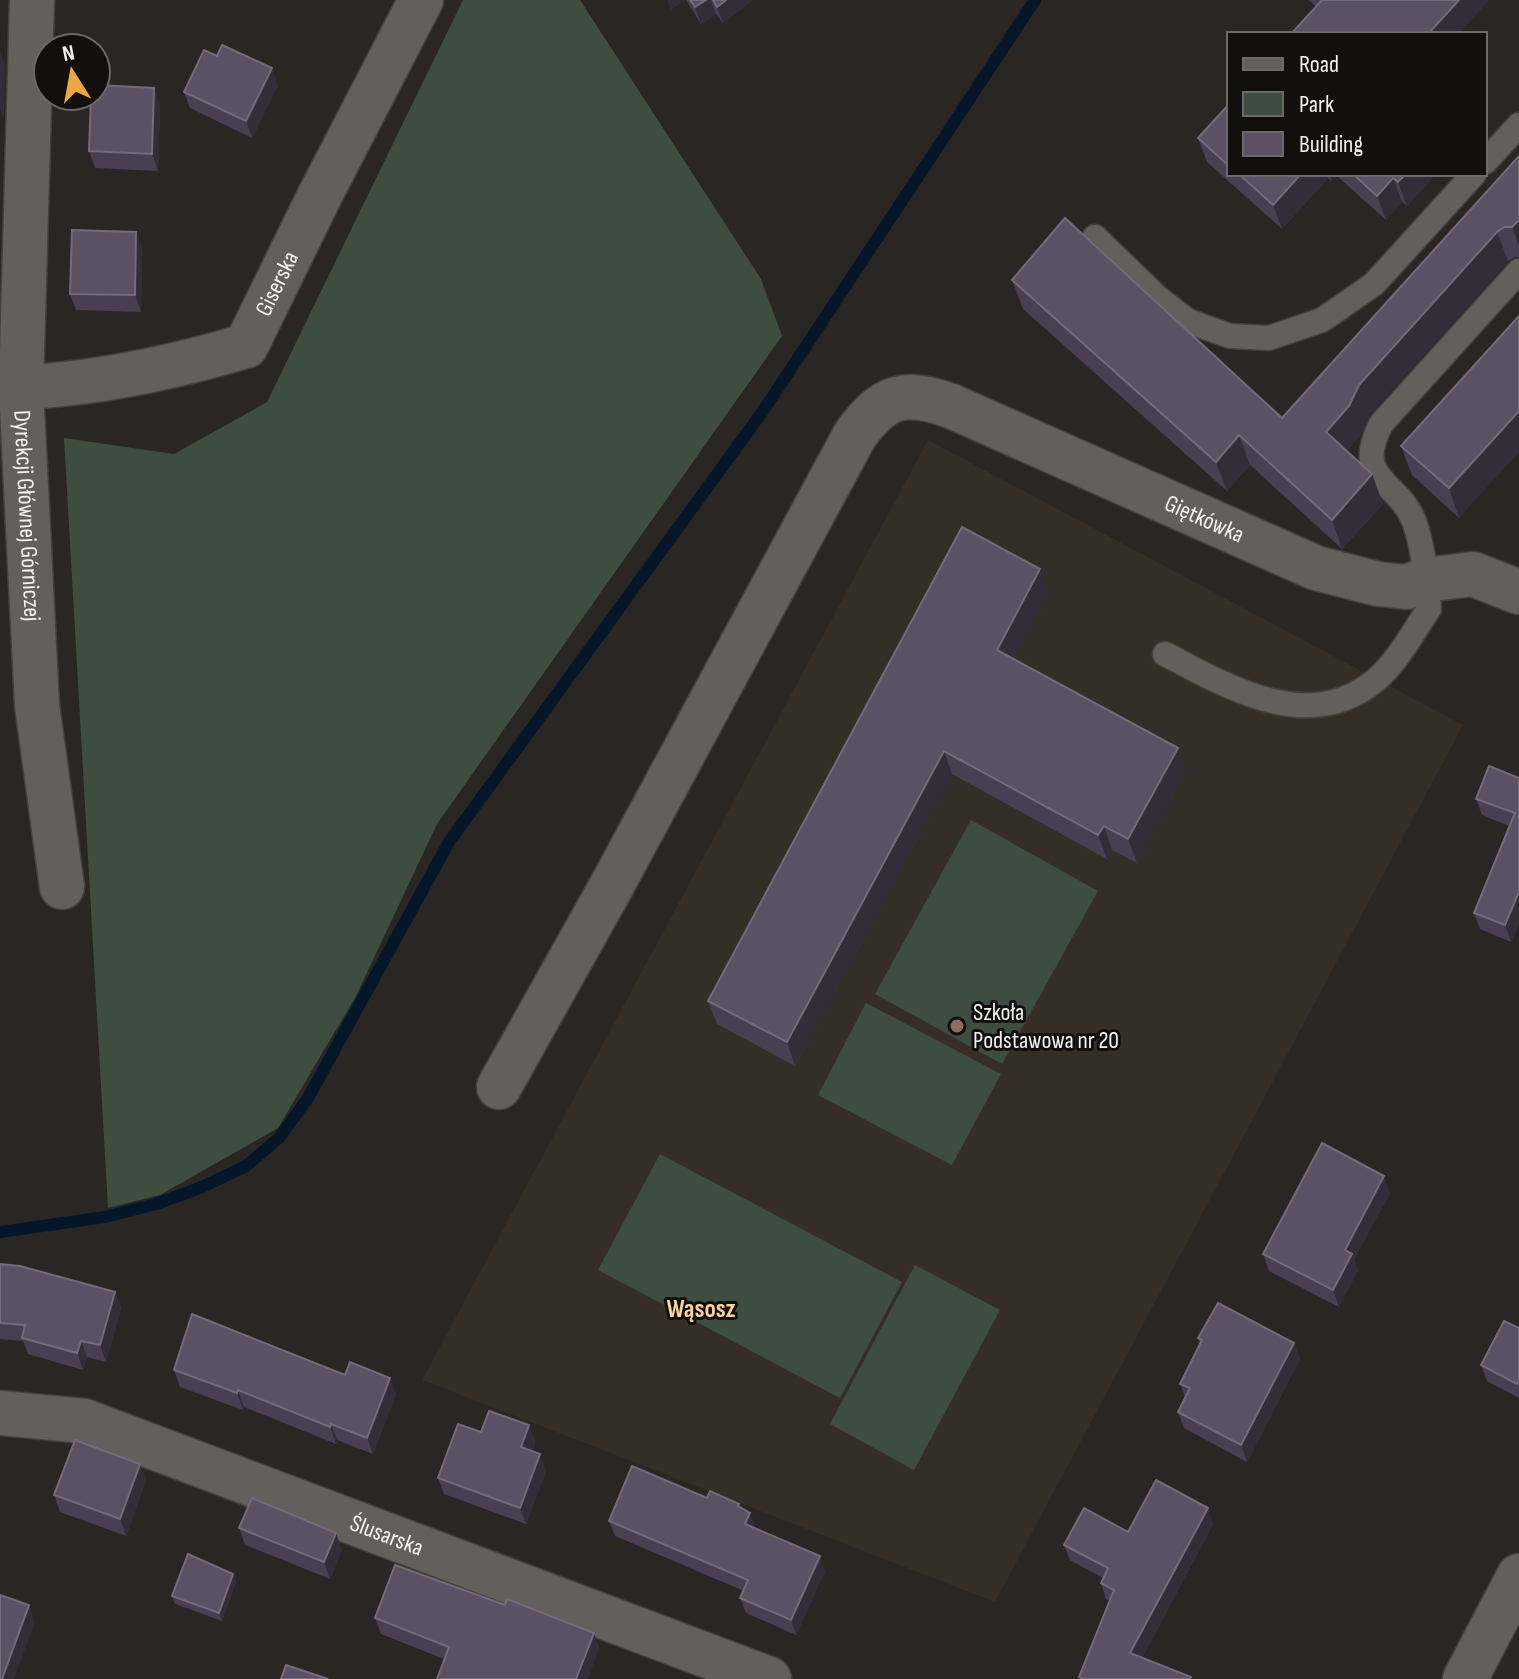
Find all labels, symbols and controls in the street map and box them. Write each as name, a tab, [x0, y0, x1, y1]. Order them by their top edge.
north arrow	[32, 32, 112, 112]
legend	[1227, 32, 1487, 176]
text: N	[60, 39, 77, 68]
text: Road	[1299, 50, 1339, 79]
text: Park	[1299, 90, 1334, 119]
text: Building	[1299, 130, 1363, 159]
street label: Giserska	[249, 247, 305, 321]
street label: Dyrekcji Głównej Górniczej	[7, 409, 47, 622]
street label: Giętkówka	[1160, 489, 1249, 549]
place label: Szkoła Podstawowa nr 20	[973, 998, 1119, 1055]
marker: Szkoła Podstawowa nr 20	[948, 1017, 966, 1035]
district label: Wąsosz	[666, 1294, 736, 1325]
street label: Ślusarska	[346, 1509, 427, 1563]

